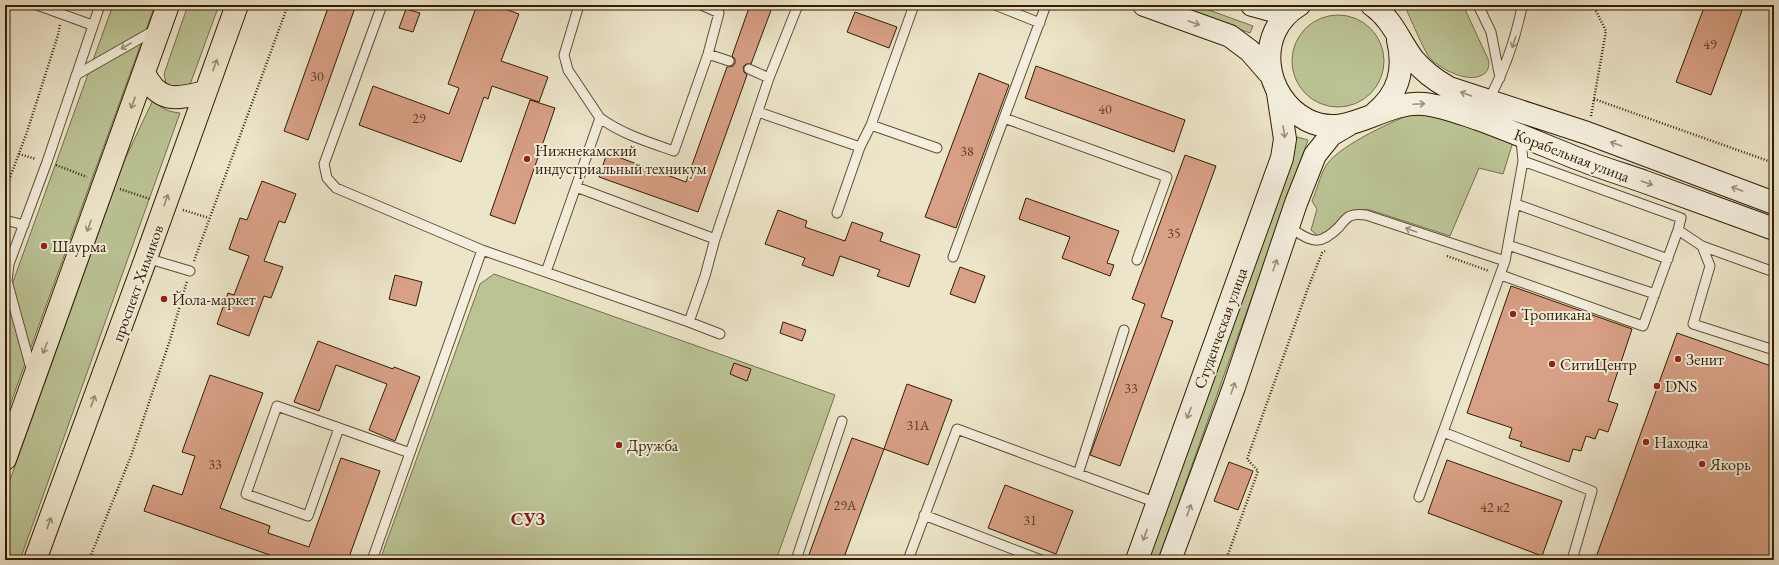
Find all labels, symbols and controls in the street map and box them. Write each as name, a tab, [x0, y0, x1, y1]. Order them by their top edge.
one-way arrow	[1187, 20, 1200, 27]
one-way arrow	[1510, 35, 1517, 48]
house number: 49	[1703, 35, 1717, 53]
one-way arrow	[120, 43, 132, 51]
one-way arrow	[211, 59, 219, 71]
house number: 30	[310, 67, 324, 85]
one-way arrow	[1460, 90, 1472, 98]
one-way arrow	[129, 97, 136, 110]
house number: 40	[1098, 100, 1112, 118]
one-way arrow	[1412, 101, 1425, 108]
house number: 29	[412, 109, 426, 127]
street label: Корабельная улица	[1511, 124, 1633, 187]
one-way arrow	[1280, 125, 1288, 138]
place label: Нижнекамский индустриальный техникум	[535, 140, 706, 179]
one-way arrow	[1610, 140, 1622, 148]
house number: 38	[960, 142, 974, 160]
marker: Нижнекамский индустриальный техникум	[522, 154, 532, 164]
one-way arrow	[1640, 180, 1653, 187]
one-way arrow	[1732, 185, 1744, 193]
one-way arrow	[163, 194, 170, 207]
one-way arrow	[85, 219, 92, 232]
street label: проспект Химиков	[107, 222, 168, 344]
house number: 35	[1167, 224, 1181, 242]
one-way arrow	[1406, 225, 1418, 233]
place label: Шаурма	[52, 236, 107, 257]
marker: Шаурма	[39, 241, 49, 251]
one-way arrow	[1271, 259, 1279, 271]
street label: Студенческая улица	[1189, 264, 1252, 392]
place label: Йола-маркет	[172, 289, 256, 310]
marker: Йола-маркет	[159, 294, 169, 304]
place label: Тропикана	[1521, 304, 1592, 325]
marker: Тропикана	[1508, 309, 1518, 319]
one-way arrow	[40, 342, 48, 354]
place label: Зенит	[1686, 349, 1724, 370]
place label: СитиЦентр	[1560, 354, 1637, 375]
marker: Зенит	[1673, 354, 1683, 364]
marker: СитиЦентр	[1547, 359, 1557, 369]
place label: DNS	[1665, 376, 1697, 397]
house number: 33	[1124, 379, 1138, 397]
marker: DNS	[1652, 381, 1662, 391]
one-way arrow	[1230, 382, 1237, 395]
one-way arrow	[90, 396, 98, 408]
one-way arrow	[1185, 407, 1193, 419]
house number: 31А	[906, 416, 930, 434]
place label: Находка	[1654, 432, 1709, 453]
place label: Дружба	[627, 435, 679, 456]
marker: Находка	[1641, 437, 1651, 447]
marker: Дружба	[614, 440, 624, 450]
place label: Якорь	[1709, 454, 1751, 475]
house number: 33	[208, 455, 222, 473]
marker: Якорь	[1697, 459, 1707, 469]
house number: 29А	[833, 496, 857, 514]
house number: 42 к2	[1480, 498, 1510, 516]
one-way arrow	[1185, 505, 1193, 517]
district label: СУЗ	[511, 507, 545, 530]
house number: 31	[1023, 511, 1037, 529]
one-way arrow	[45, 518, 53, 530]
one-way arrow	[1141, 529, 1149, 541]

